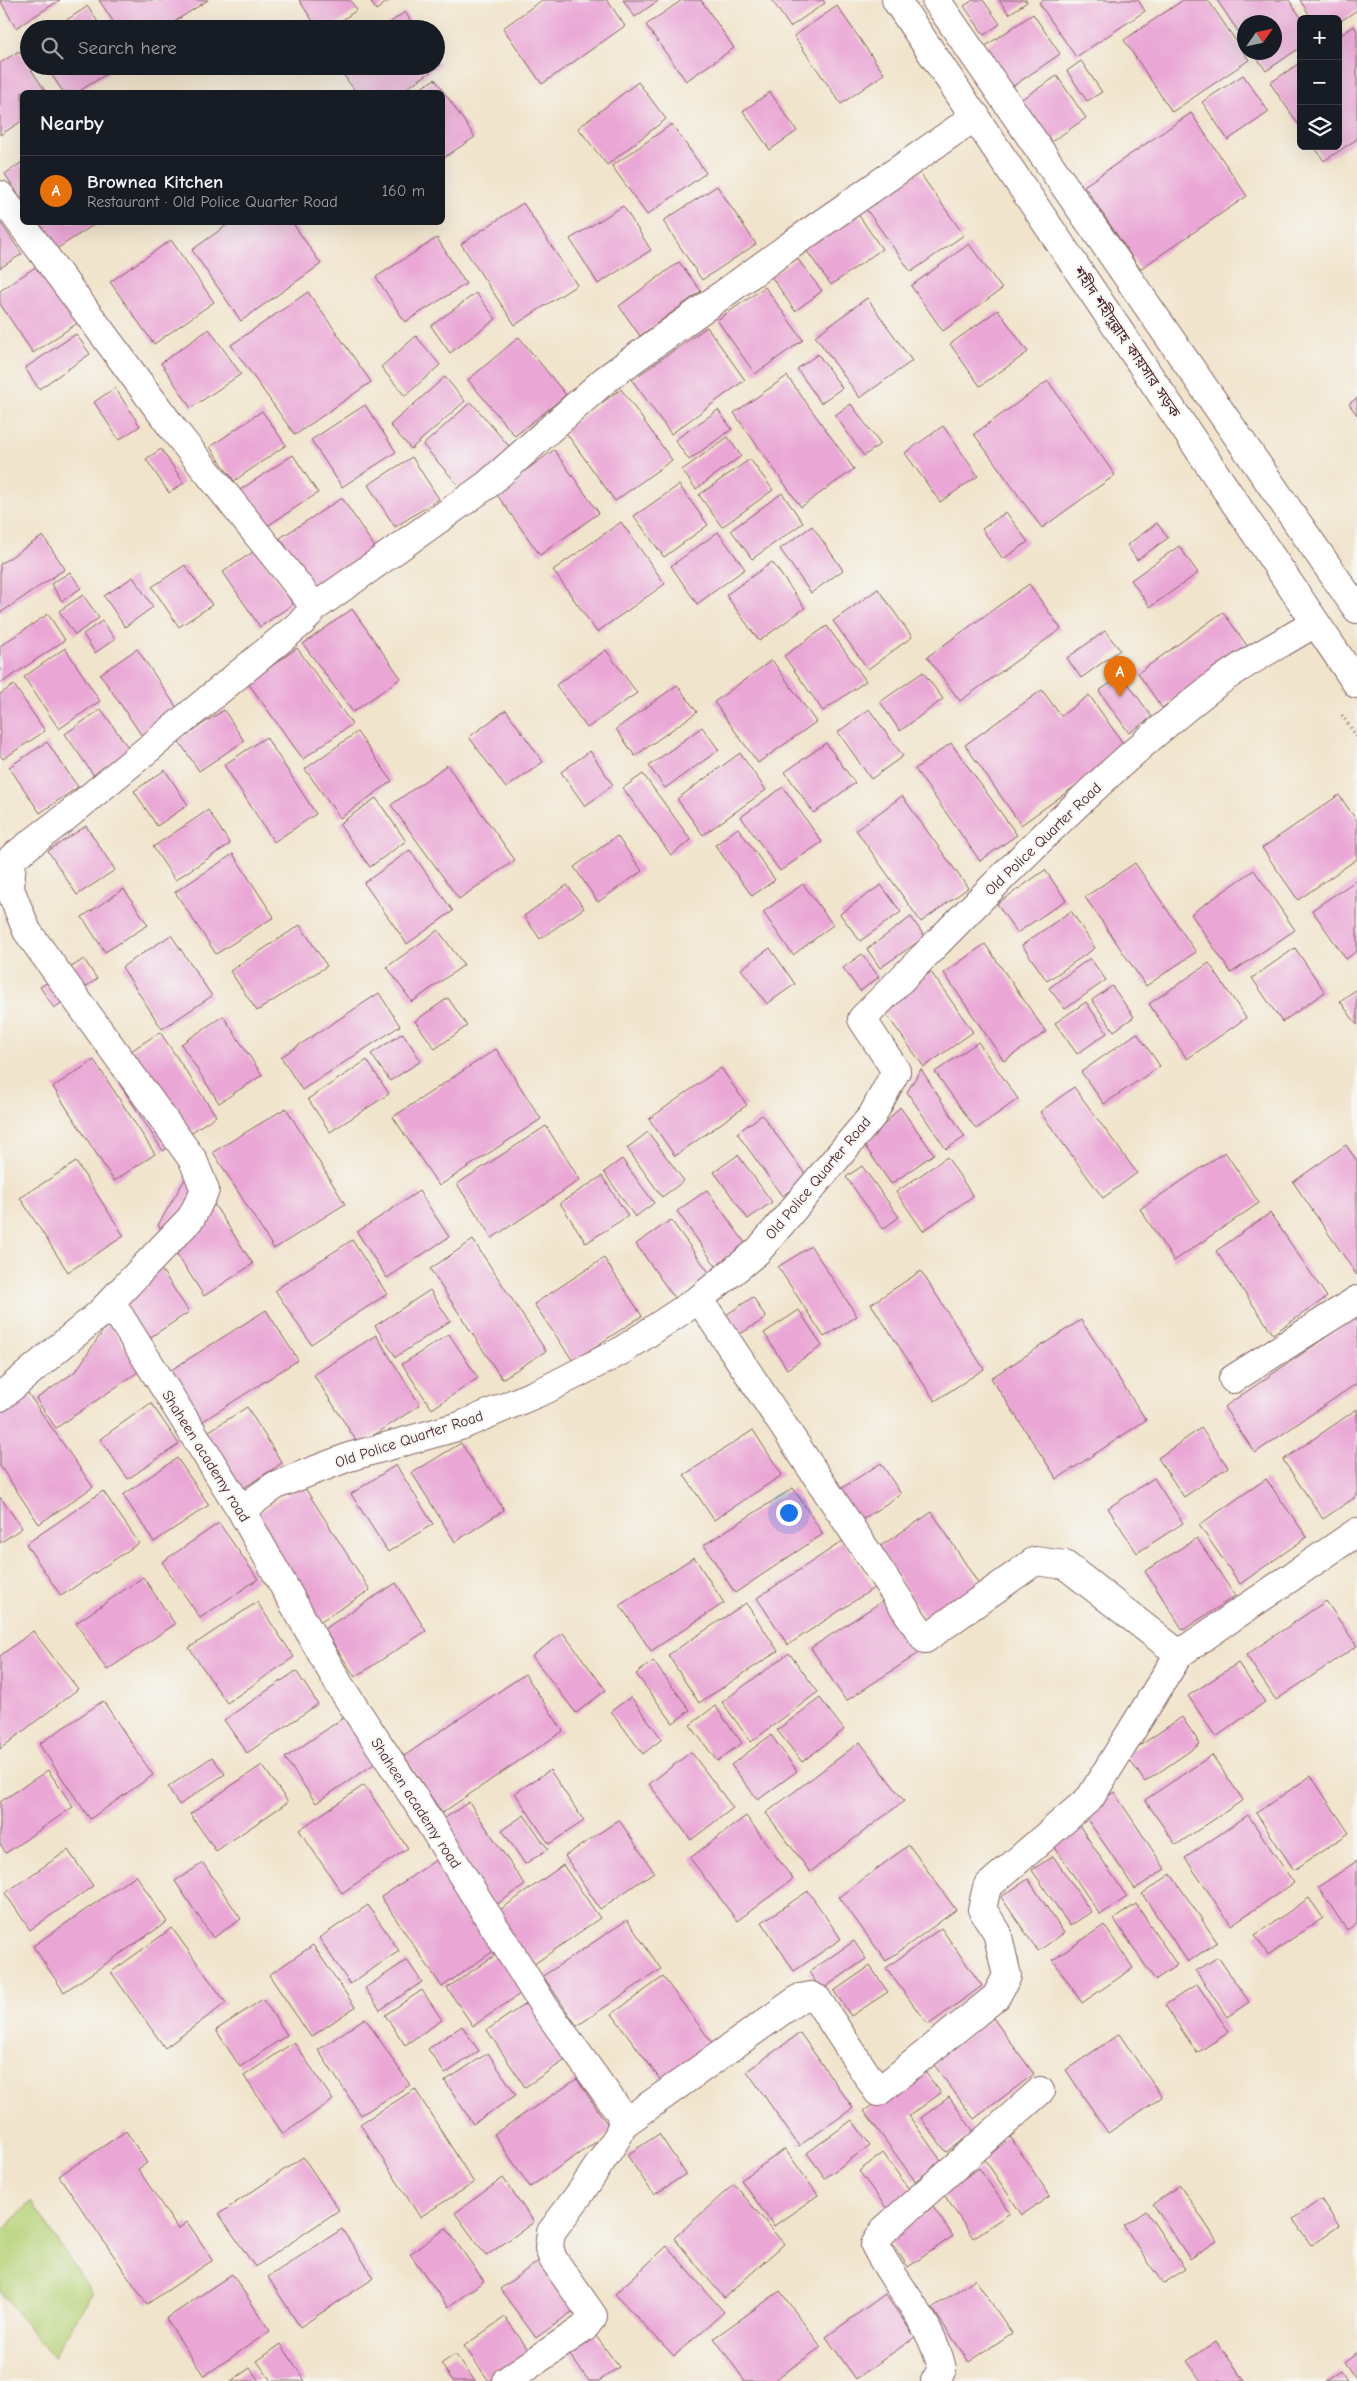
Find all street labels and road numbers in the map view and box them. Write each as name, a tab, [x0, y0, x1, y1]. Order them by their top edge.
street label: শহীদ শহীদুল্লাহ কায়সার সড়ক	[1069, 262, 1185, 422]
street label: Old Police Quarter Road	[981, 779, 1105, 899]
street label: Old Police Quarter Road	[761, 1113, 875, 1243]
street label: Shaheen academy road	[158, 1387, 254, 1525]
street label: Old Police Quarter Road	[333, 1407, 485, 1471]
street label: Shaheen academy road	[367, 1734, 465, 1872]

